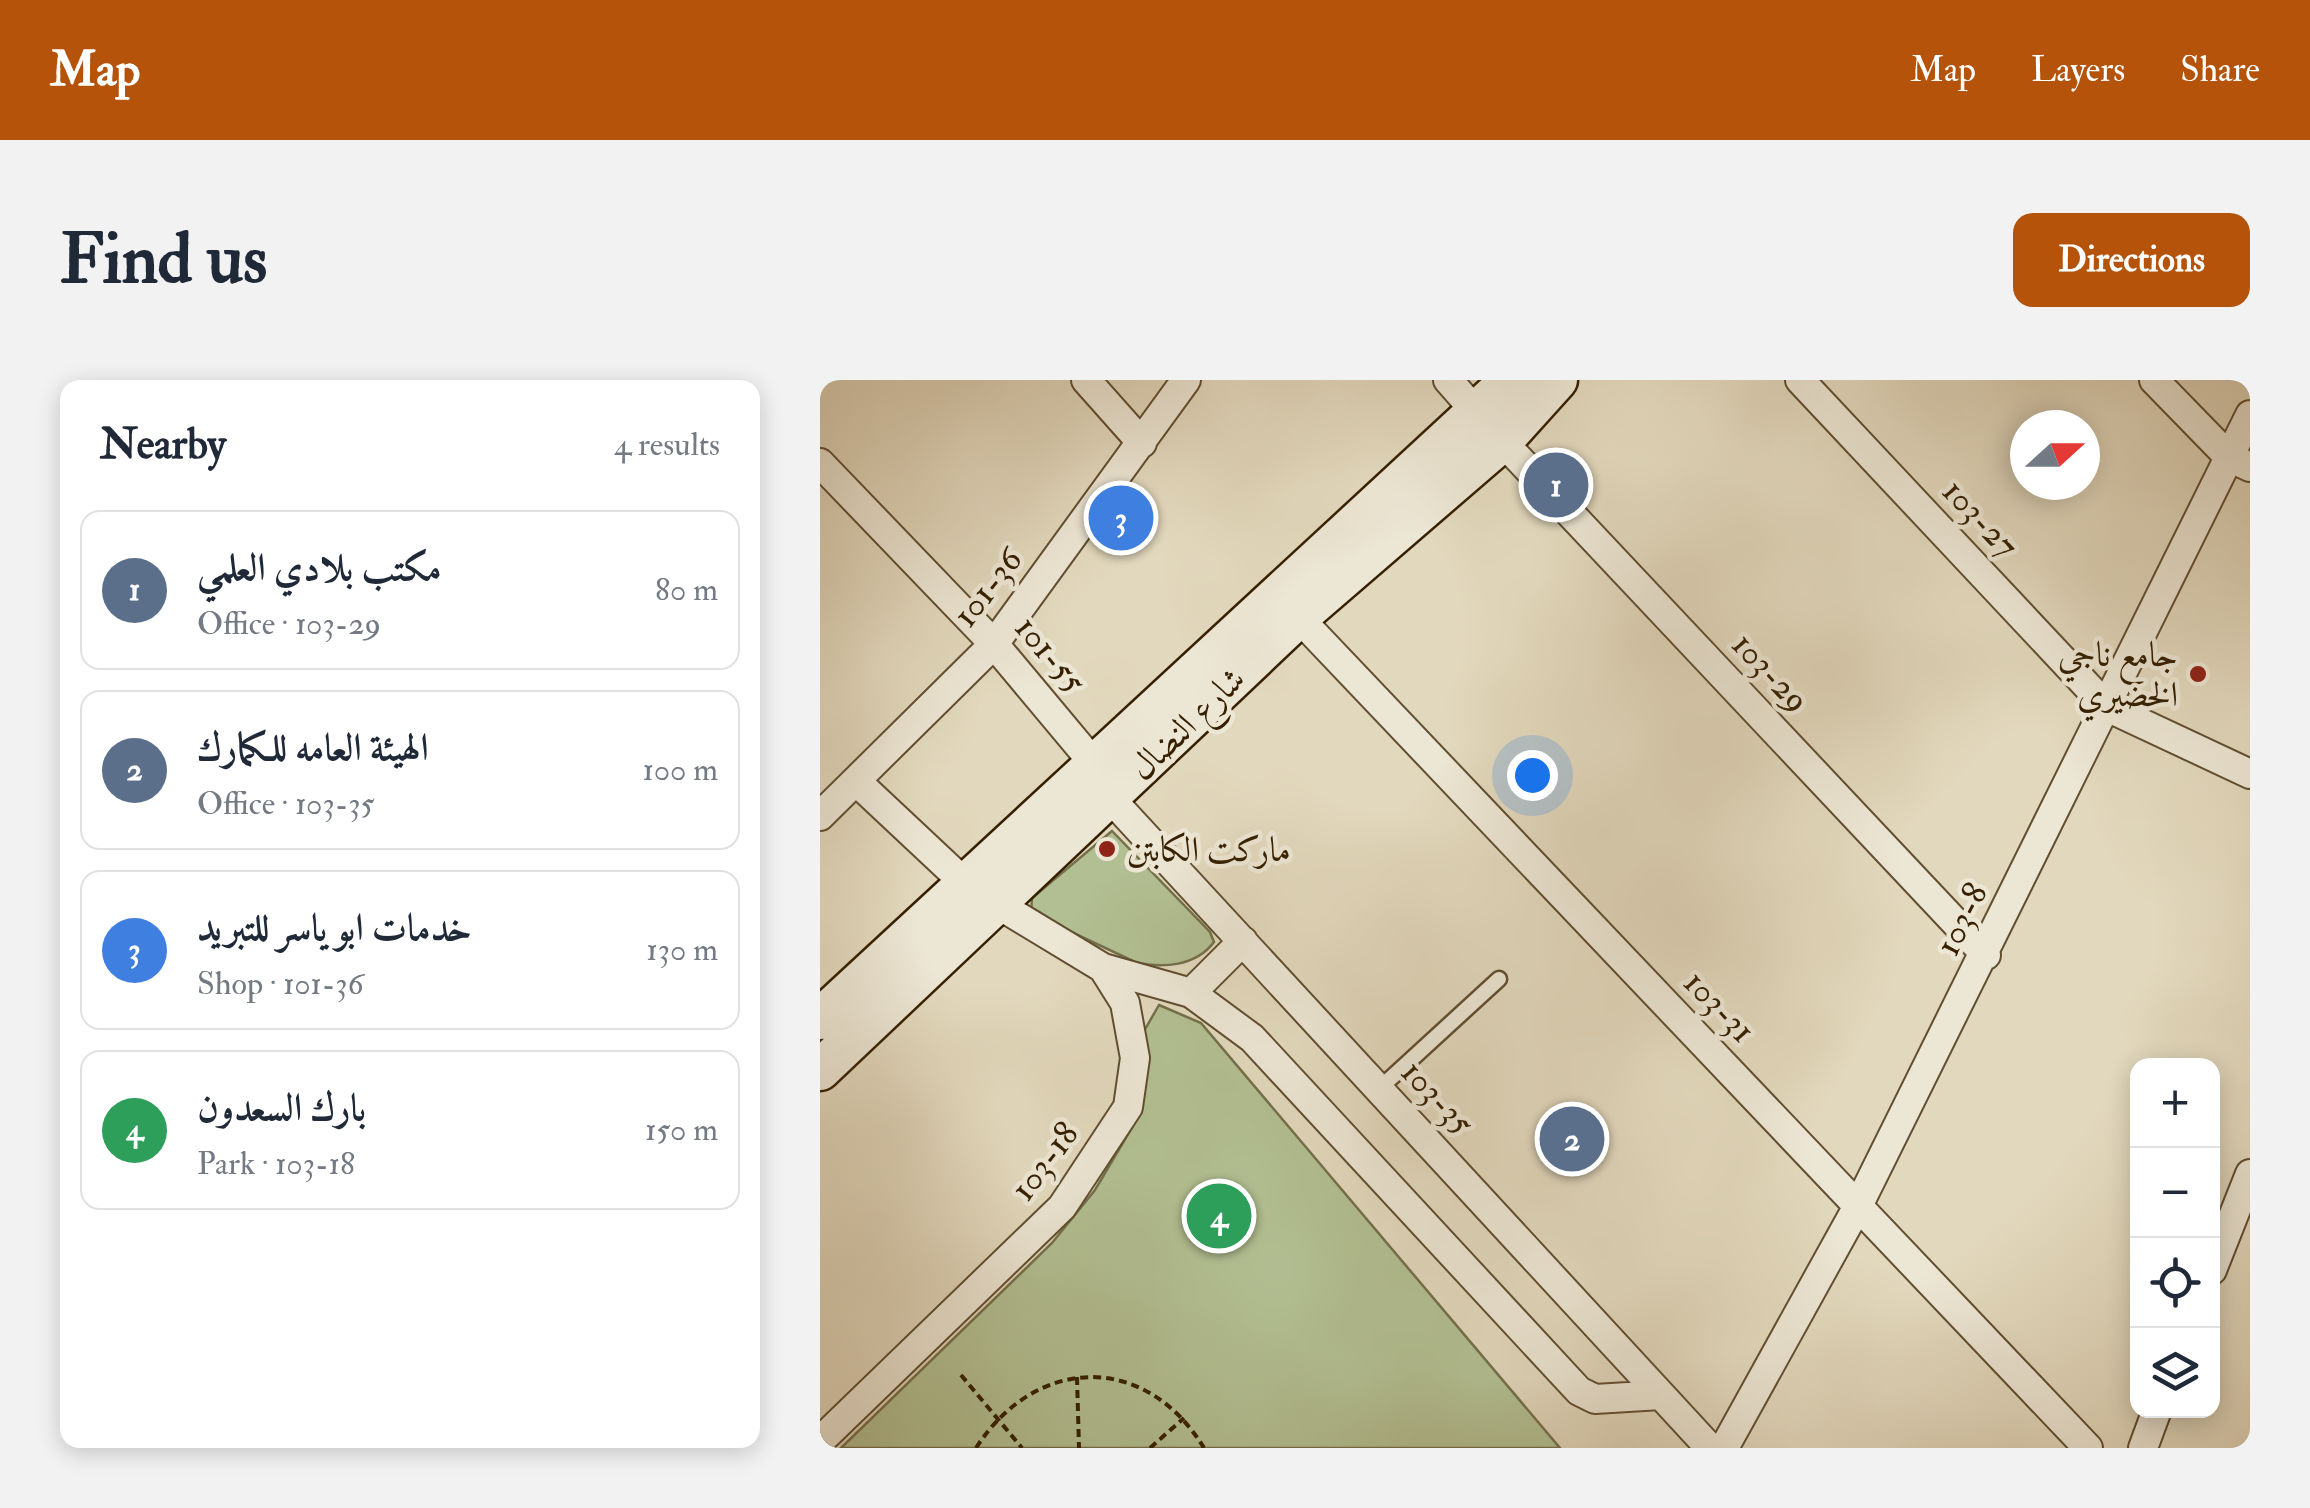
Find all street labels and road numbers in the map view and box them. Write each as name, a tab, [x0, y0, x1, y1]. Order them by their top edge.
street label: 103-27	[1933, 470, 2028, 567]
street label: 101-36	[943, 537, 1034, 636]
street label: 101-55	[1005, 607, 1096, 703]
street label: 103-29	[1722, 623, 1818, 722]
street label: شارع النضال	[1120, 658, 1259, 794]
street label: 103-8	[1926, 876, 1998, 963]
street label: 103-31	[1674, 961, 1764, 1052]
street label: 103-35	[1391, 1051, 1484, 1145]
street label: 103-18	[1001, 1113, 1089, 1210]

